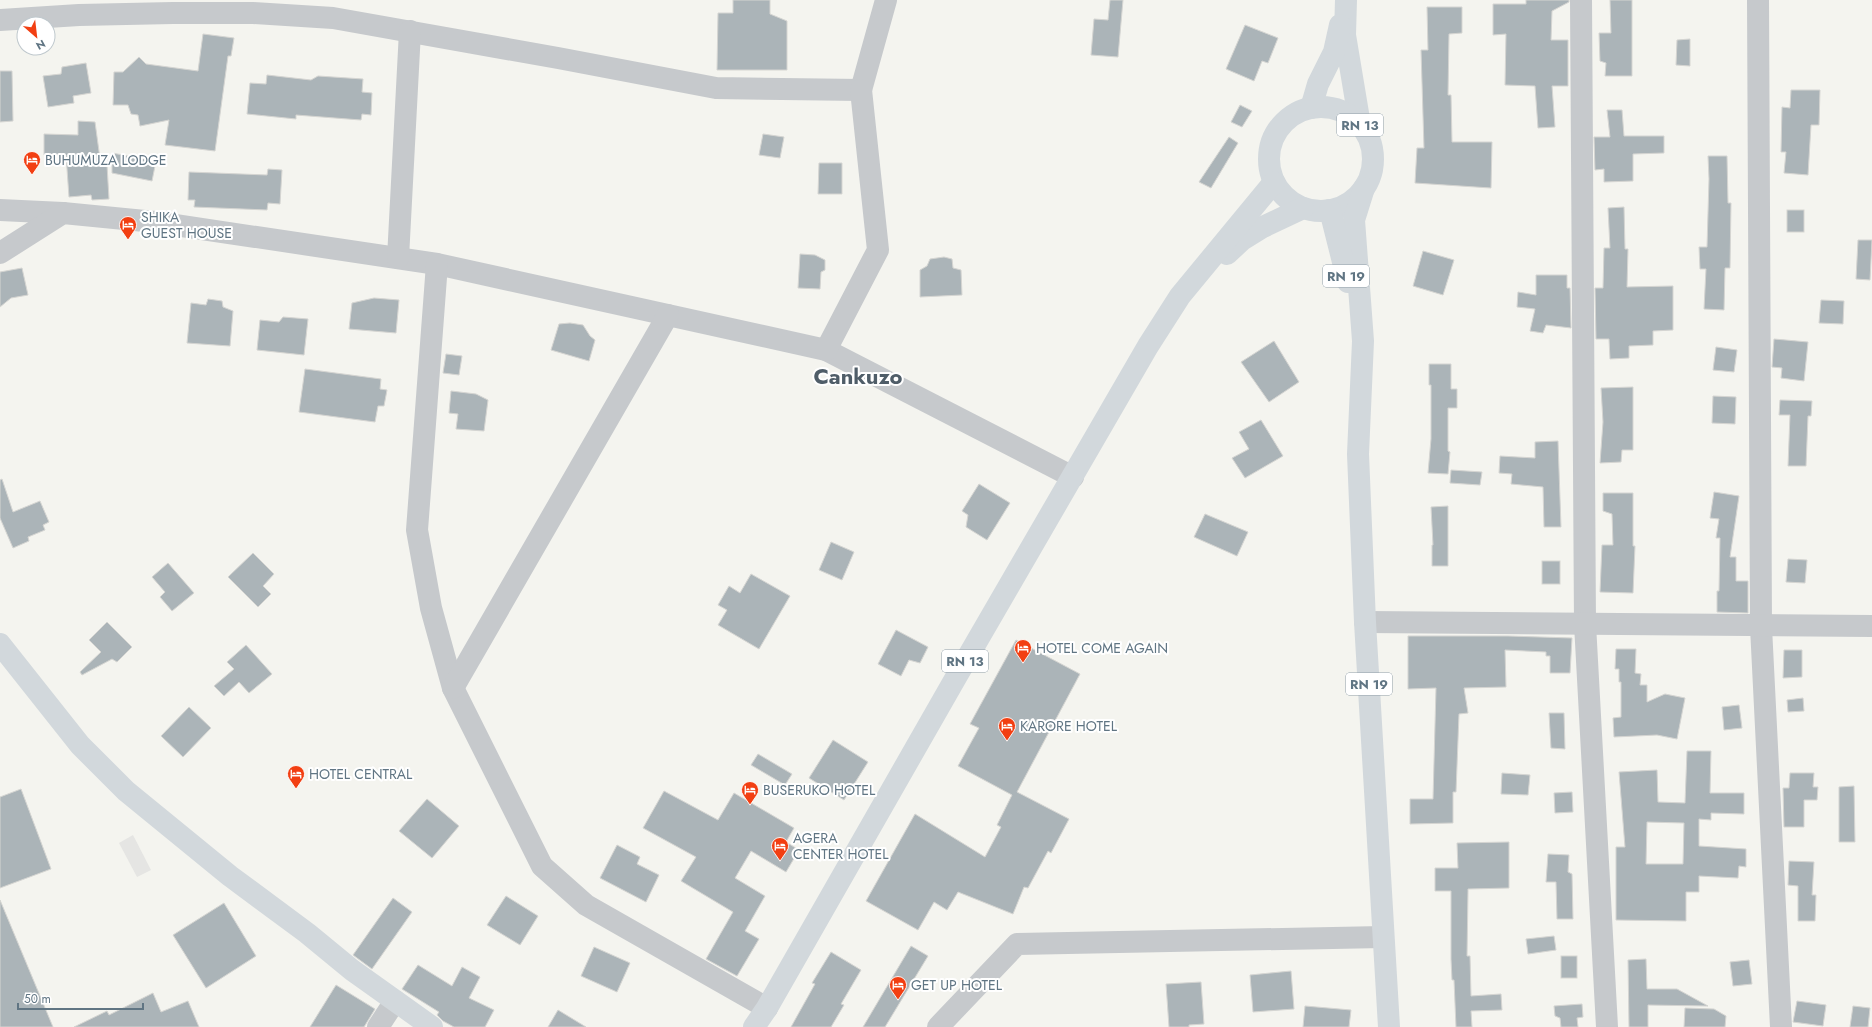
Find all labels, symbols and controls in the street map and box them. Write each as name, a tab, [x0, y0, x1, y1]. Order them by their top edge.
north arrow	[16, 16, 56, 56]
text: N	[33, 36, 48, 54]
road number: RN 13	[1337, 114, 1383, 136]
hotel icon: BUHUMUZA LODGE	[22, 150, 42, 175]
place label: BUHUMUZA LODGE	[45, 150, 167, 170]
place label: SHIKA GUEST HOUSE	[141, 207, 232, 243]
hotel icon: SHIKA GUEST HOUSE	[118, 215, 138, 240]
road number: RN 19	[1323, 265, 1369, 287]
district label: Cankuzo	[813, 360, 903, 392]
hotel icon: HOTEL COME AGAIN	[1013, 638, 1033, 663]
place label: HOTEL COME AGAIN	[1036, 638, 1168, 658]
road number: RN 13	[942, 650, 988, 672]
road number: RN 19	[1346, 673, 1392, 695]
hotel icon: KARORE HOTEL	[997, 716, 1017, 741]
place label: KARORE HOTEL	[1020, 716, 1118, 736]
hotel icon: HOTEL CENTRAL	[286, 764, 306, 789]
place label: HOTEL CENTRAL	[309, 764, 413, 784]
hotel icon: BUSERUKO HOTEL	[740, 780, 760, 805]
place label: BUSERUKO HOTEL	[763, 780, 876, 800]
place label: AGERA CENTER HOTEL	[793, 828, 889, 864]
hotel icon: AGERA CENTER HOTEL	[770, 836, 790, 861]
hotel icon: GET UP HOTEL	[888, 975, 908, 1000]
place label: GET UP HOTEL	[911, 975, 1003, 995]
scale bar	[18, 985, 143, 1011]
text: 50 m	[24, 990, 51, 1008]

